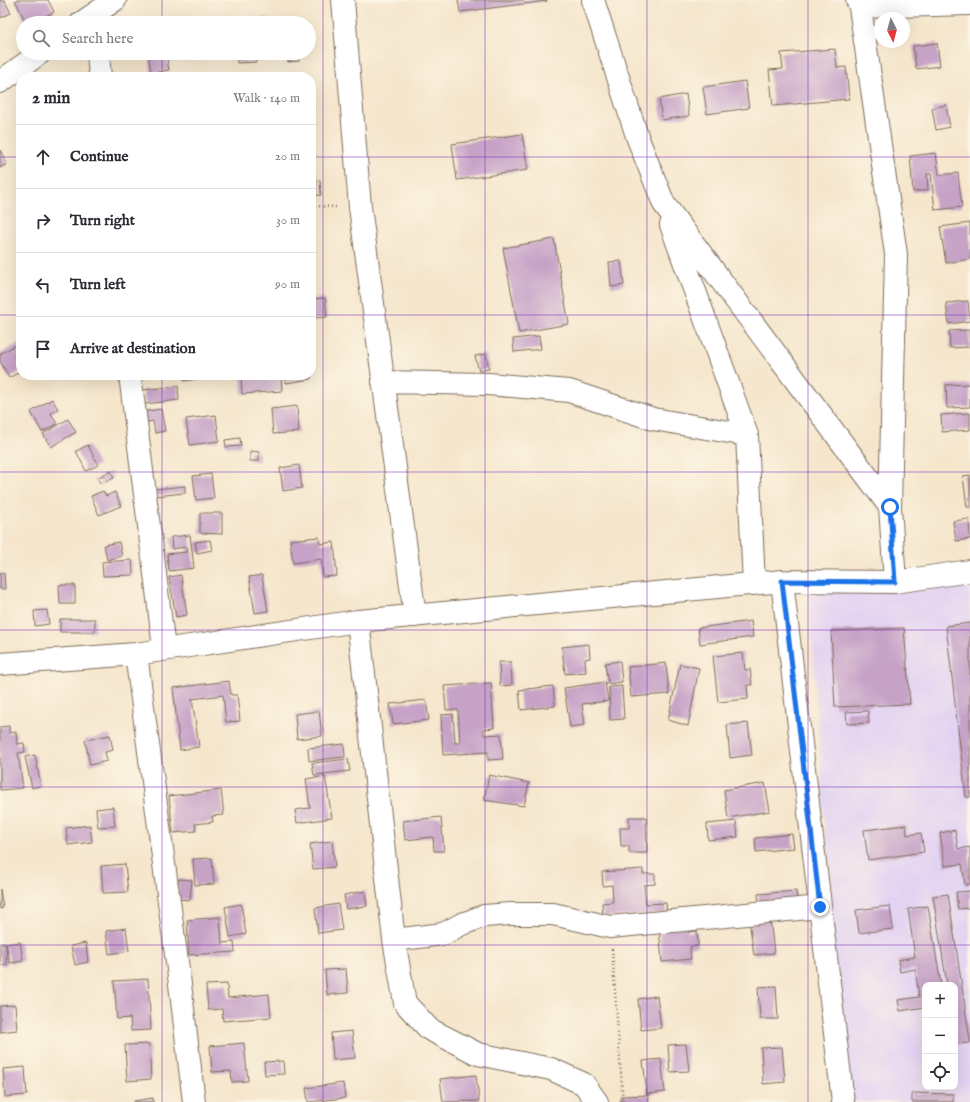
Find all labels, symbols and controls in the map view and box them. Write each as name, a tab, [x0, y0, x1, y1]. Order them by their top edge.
north arrow	[874, 12, 910, 48]
search box	[16, 16, 316, 60]
icon: search	[30, 27, 52, 49]
text: Search here	[62, 29, 133, 48]
text: 2 min	[32, 88, 70, 109]
text: Walk · 140 m	[233, 90, 300, 107]
icon: ahead	[32, 146, 54, 168]
text: Continue	[70, 147, 128, 166]
text: 20 m	[275, 148, 300, 165]
icon: right	[32, 210, 54, 232]
text: Turn right	[70, 211, 135, 230]
text: 30 m	[276, 212, 300, 229]
icon: left	[32, 274, 54, 296]
text: Turn left	[70, 275, 126, 294]
text: 90 m	[275, 276, 300, 293]
icon: arrive	[32, 338, 54, 360]
text: Arrive at destination	[70, 339, 196, 358]
route start	[881, 498, 899, 516]
route end	[811, 898, 829, 916]
map controls	[922, 982, 958, 1090]
button: +	[922, 982, 958, 1018]
button: −	[922, 1018, 958, 1054]
button: locate	[922, 1054, 958, 1090]

